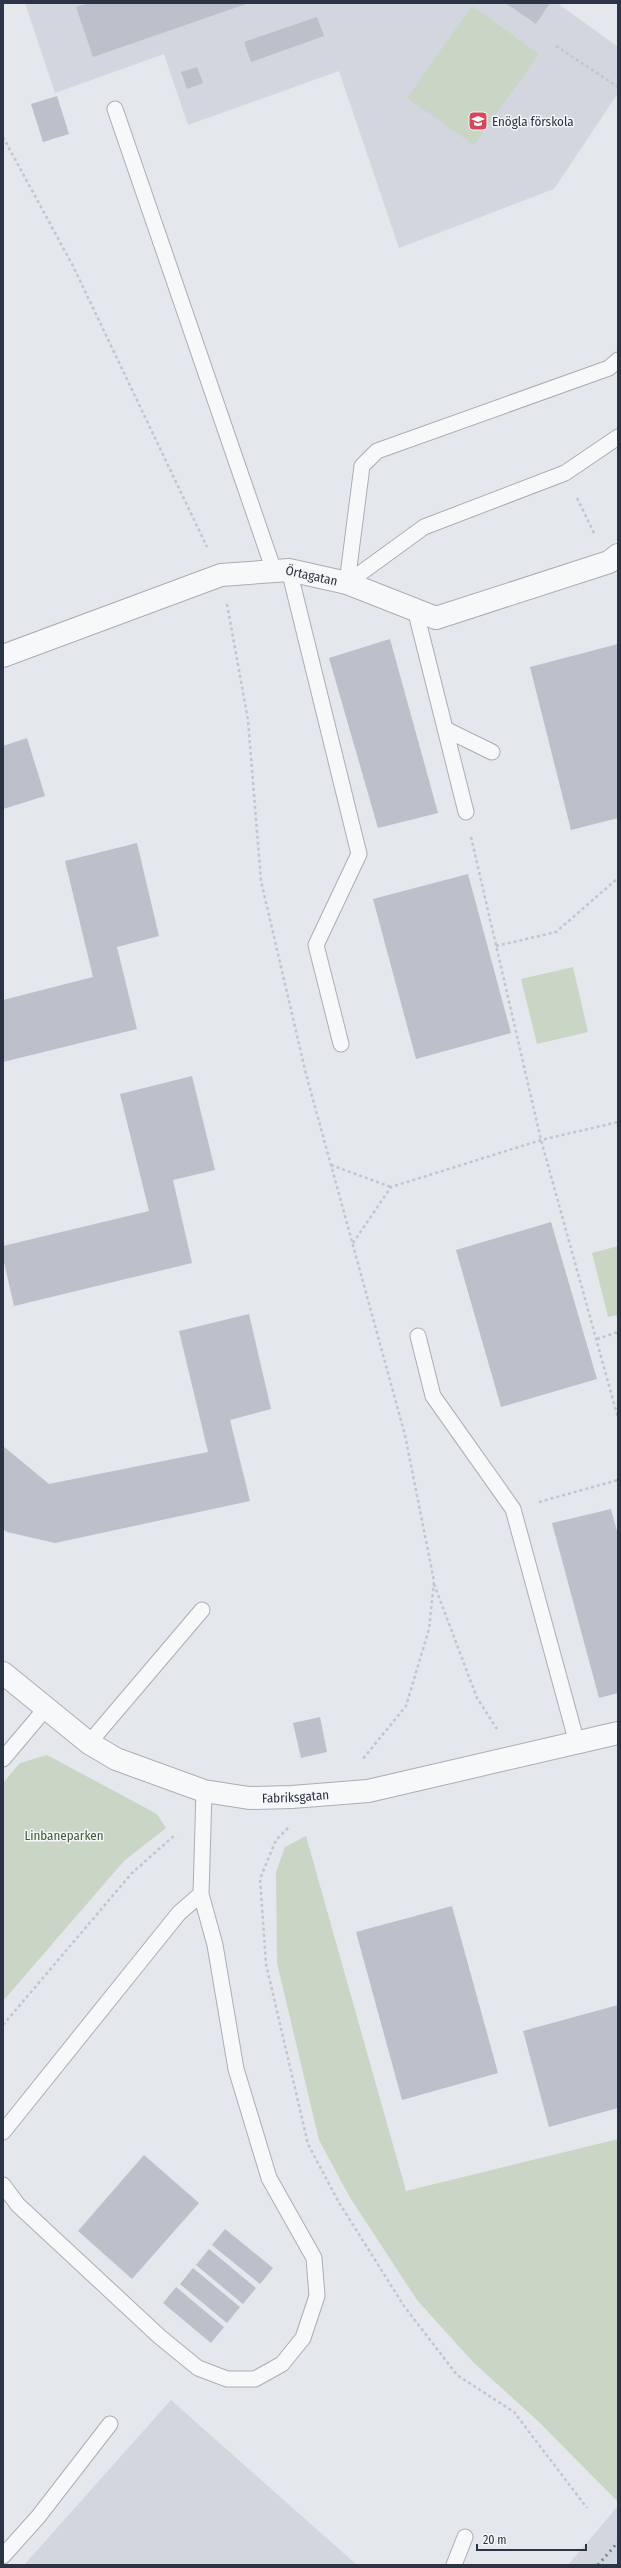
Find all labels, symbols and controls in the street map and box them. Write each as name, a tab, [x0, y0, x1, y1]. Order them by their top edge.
school or university icon: Enögla förskola	[467, 110, 489, 132]
place label: Enögla förskola	[492, 114, 574, 129]
street label: Örtagatan	[284, 561, 339, 588]
street label: Fabriksgatan	[262, 1787, 330, 1805]
park label: Linbaneparken	[24, 1828, 104, 1843]
scale bar	[477, 2526, 586, 2552]
text: 20 m	[483, 2533, 507, 2547]

